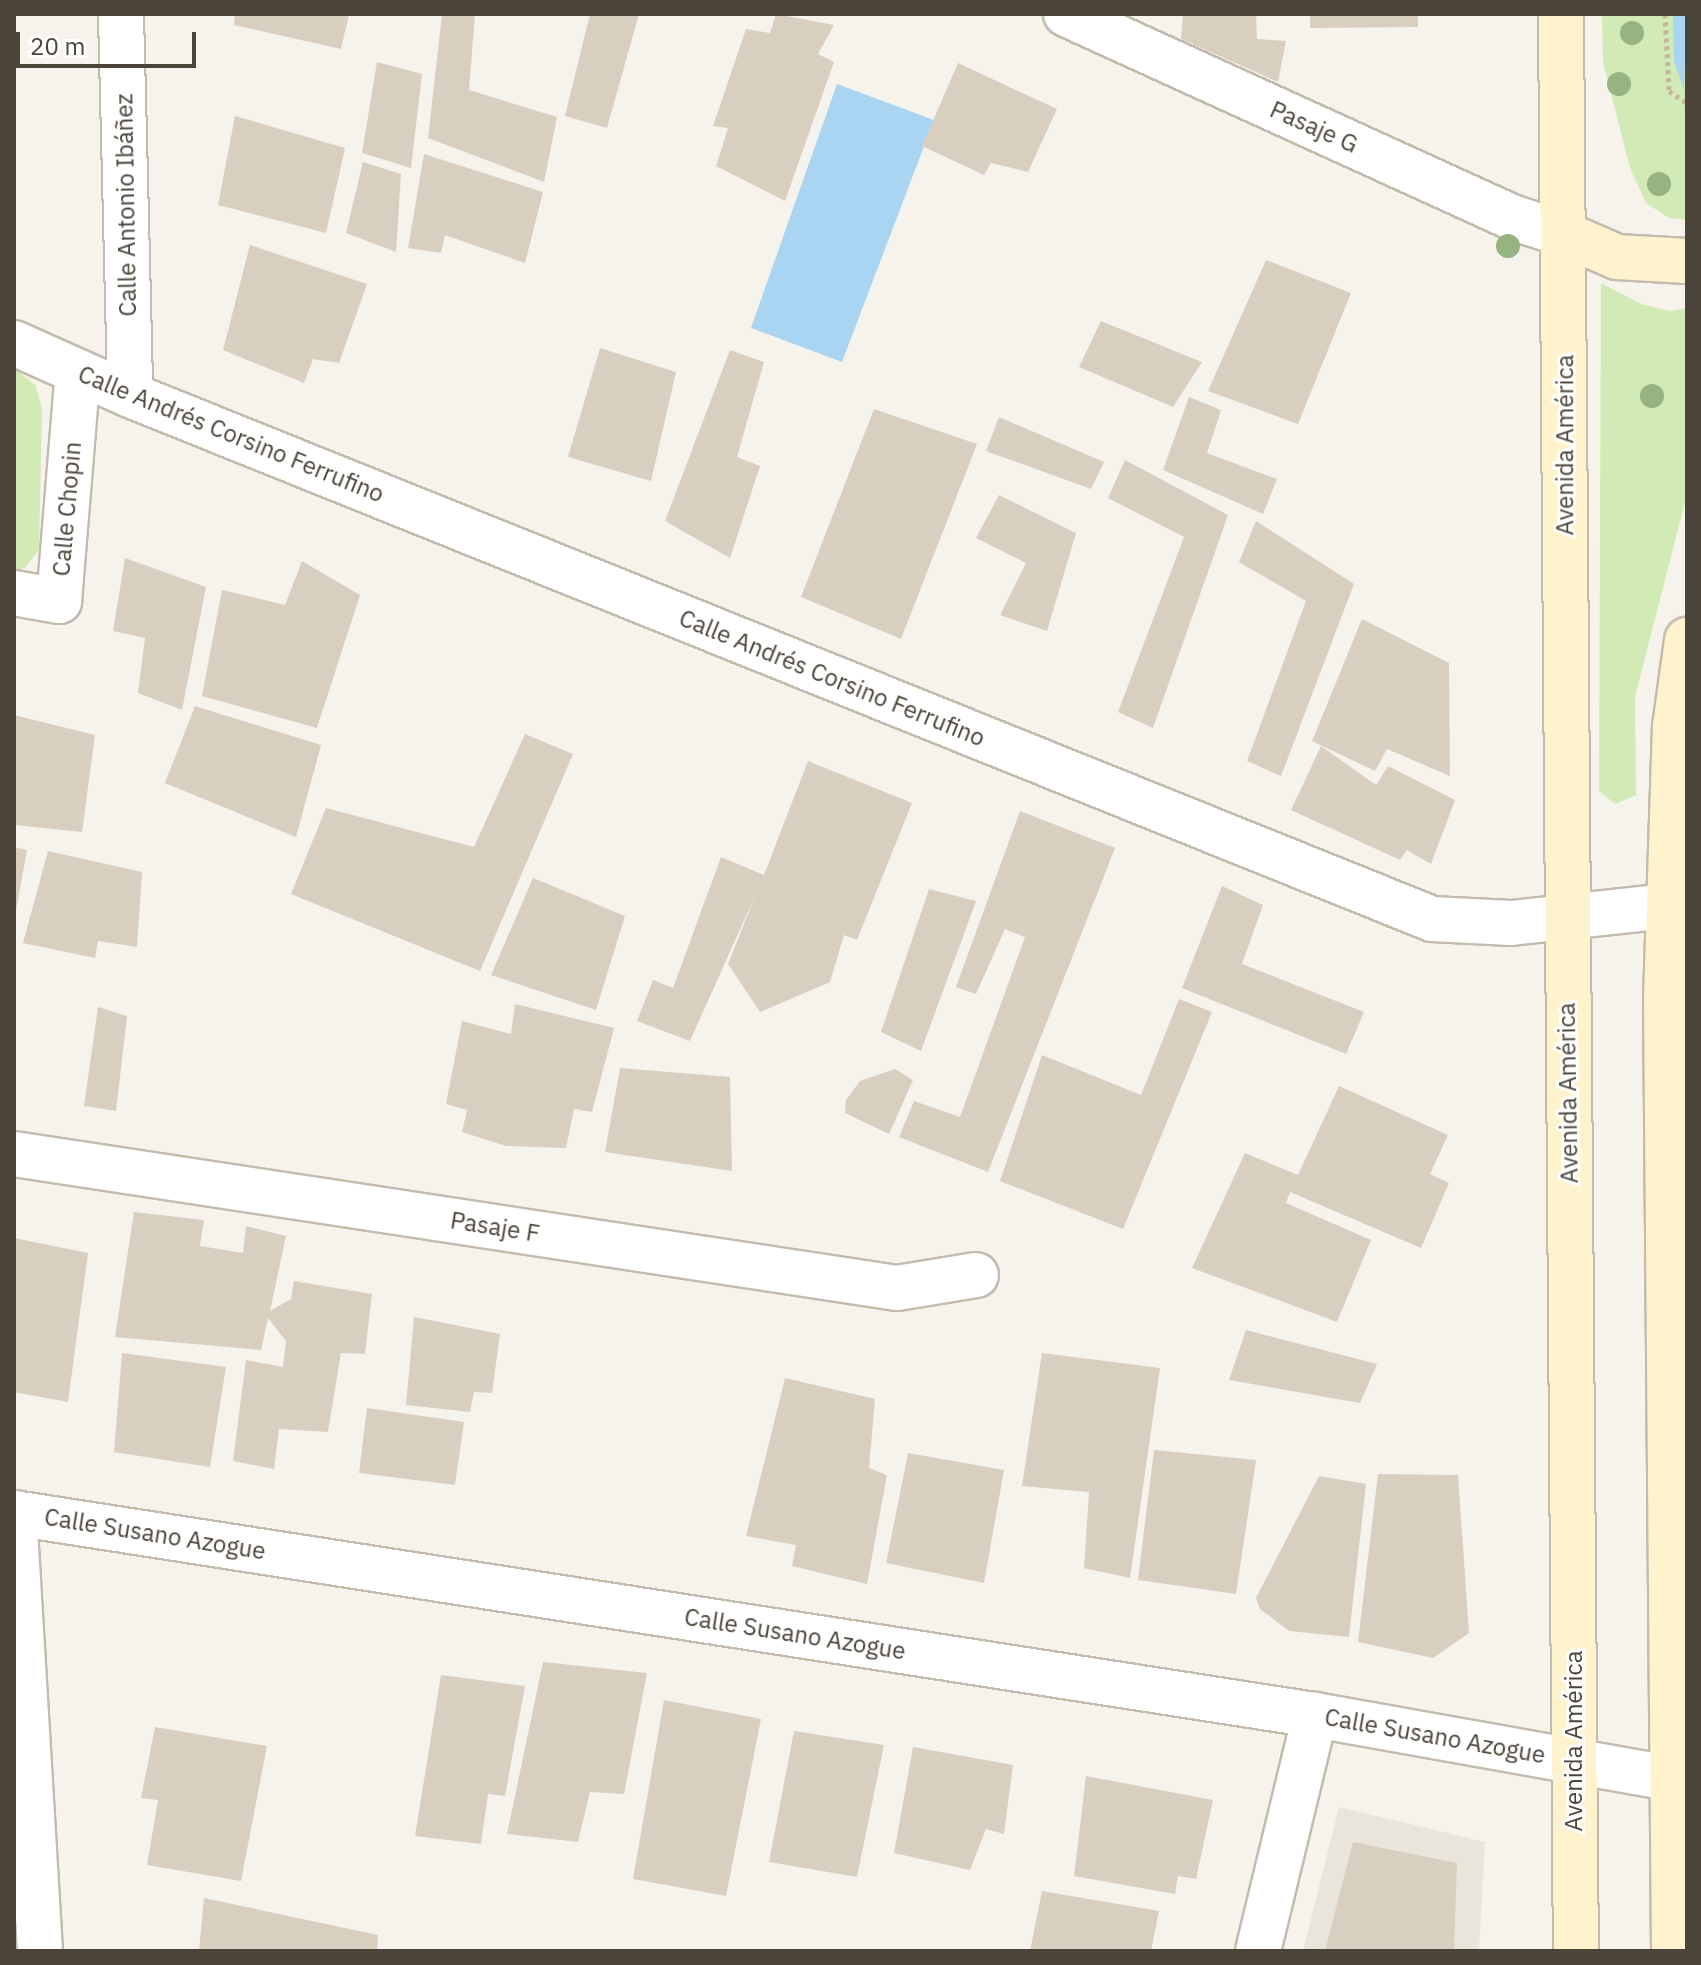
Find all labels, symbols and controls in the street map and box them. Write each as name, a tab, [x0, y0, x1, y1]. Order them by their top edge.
scale bar	[20, 16, 200, 66]
text: 20 m	[30, 30, 85, 62]
street label: Calle Antonio Ibáñez	[110, 93, 142, 317]
street label: Pasaje G	[1266, 95, 1362, 159]
street label: Avenida América	[1551, 355, 1579, 535]
street label: Calle Andrés Corsino Ferrufino	[74, 359, 388, 509]
street label: Calle Chopin	[47, 440, 87, 578]
street label: Calle Andrés Corsino Ferrufino	[675, 603, 989, 753]
street label: Avenida América	[1552, 1002, 1584, 1184]
street label: Pasaje F	[448, 1206, 542, 1248]
street label: Calle Susano Azogue	[42, 1502, 268, 1566]
street label: Calle Susano Azogue	[682, 1602, 908, 1666]
street label: Avenida América	[1560, 1651, 1588, 1831]
street label: Calle Susano Azogue	[1322, 1702, 1548, 1770]

